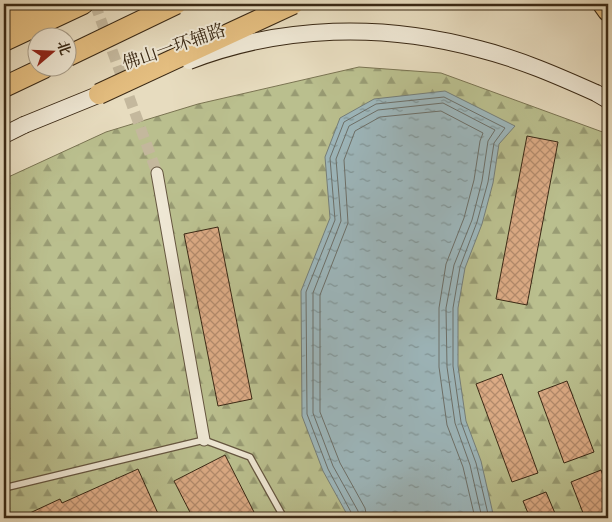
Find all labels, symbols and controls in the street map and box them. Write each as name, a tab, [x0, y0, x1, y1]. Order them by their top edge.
street label: 佛山一环辅路	[119, 19, 229, 75]
north arrow	[28, 28, 78, 78]
text: 北	[53, 39, 74, 58]

